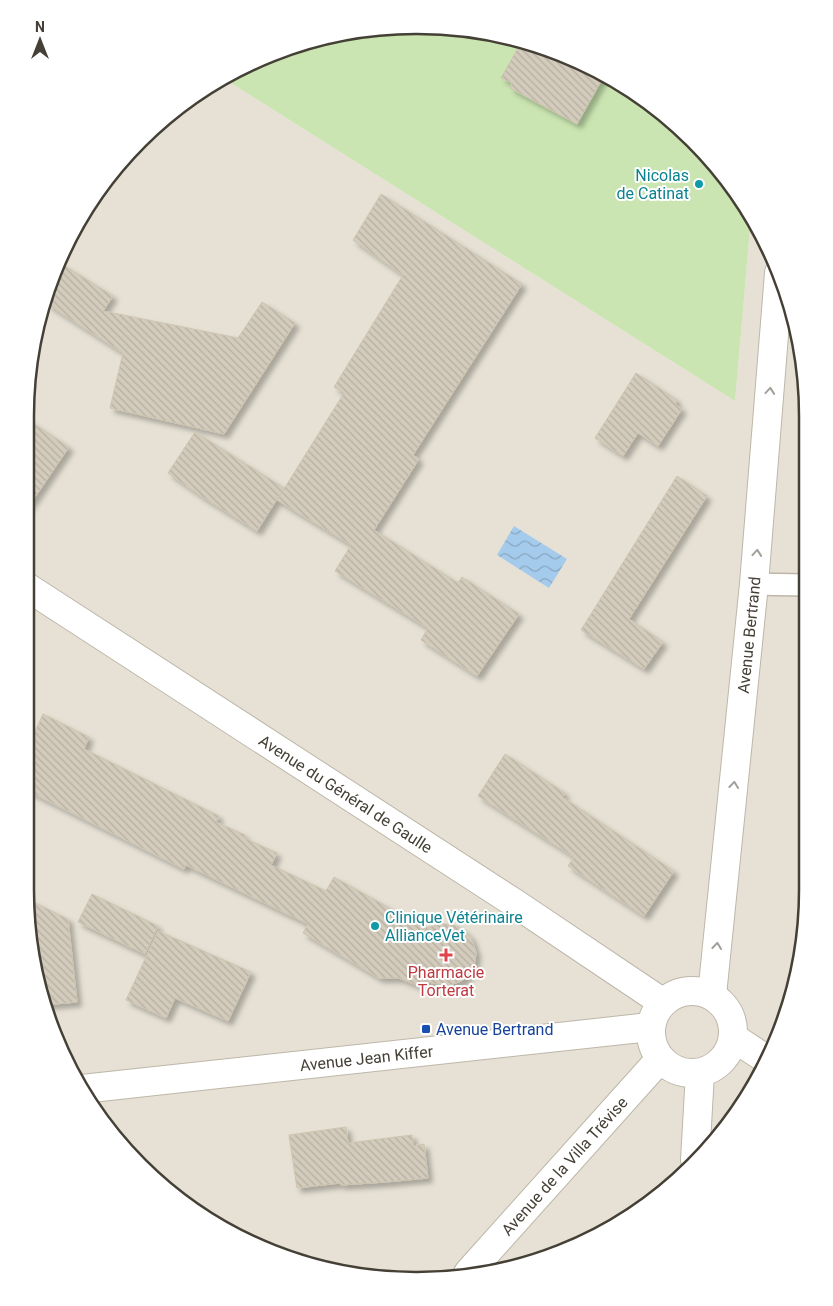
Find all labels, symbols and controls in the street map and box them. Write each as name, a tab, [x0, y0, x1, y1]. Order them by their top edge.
north arrow	[15, 15, 65, 65]
text: N	[35, 19, 45, 35]
place label: Nicolas de Catinat	[617, 166, 689, 203]
marker: Nicolas de Catinat	[693, 178, 705, 190]
one-way arrow	[764, 387, 775, 395]
one-way arrow	[751, 549, 762, 557]
street label: Avenue Bertrand	[733, 576, 764, 694]
street label: Avenue du Général de Gaulle	[256, 731, 436, 857]
one-way arrow	[728, 780, 739, 788]
place label: Clinique Vétérinaire AllianceVet	[385, 908, 523, 945]
marker: Clinique Vétérinaire AllianceVet	[369, 920, 381, 932]
one-way arrow	[712, 942, 723, 950]
marker: Pharmacie Torterat	[440, 949, 452, 961]
place label: Pharmacie Torterat	[408, 963, 484, 1000]
place label: Avenue Bertrand	[436, 1020, 553, 1039]
marker: Avenue Bertrand	[420, 1023, 432, 1035]
street label: Avenue Jean Kiffer	[299, 1041, 434, 1075]
street label: Avenue de la Villa Trévise	[497, 1093, 631, 1239]

